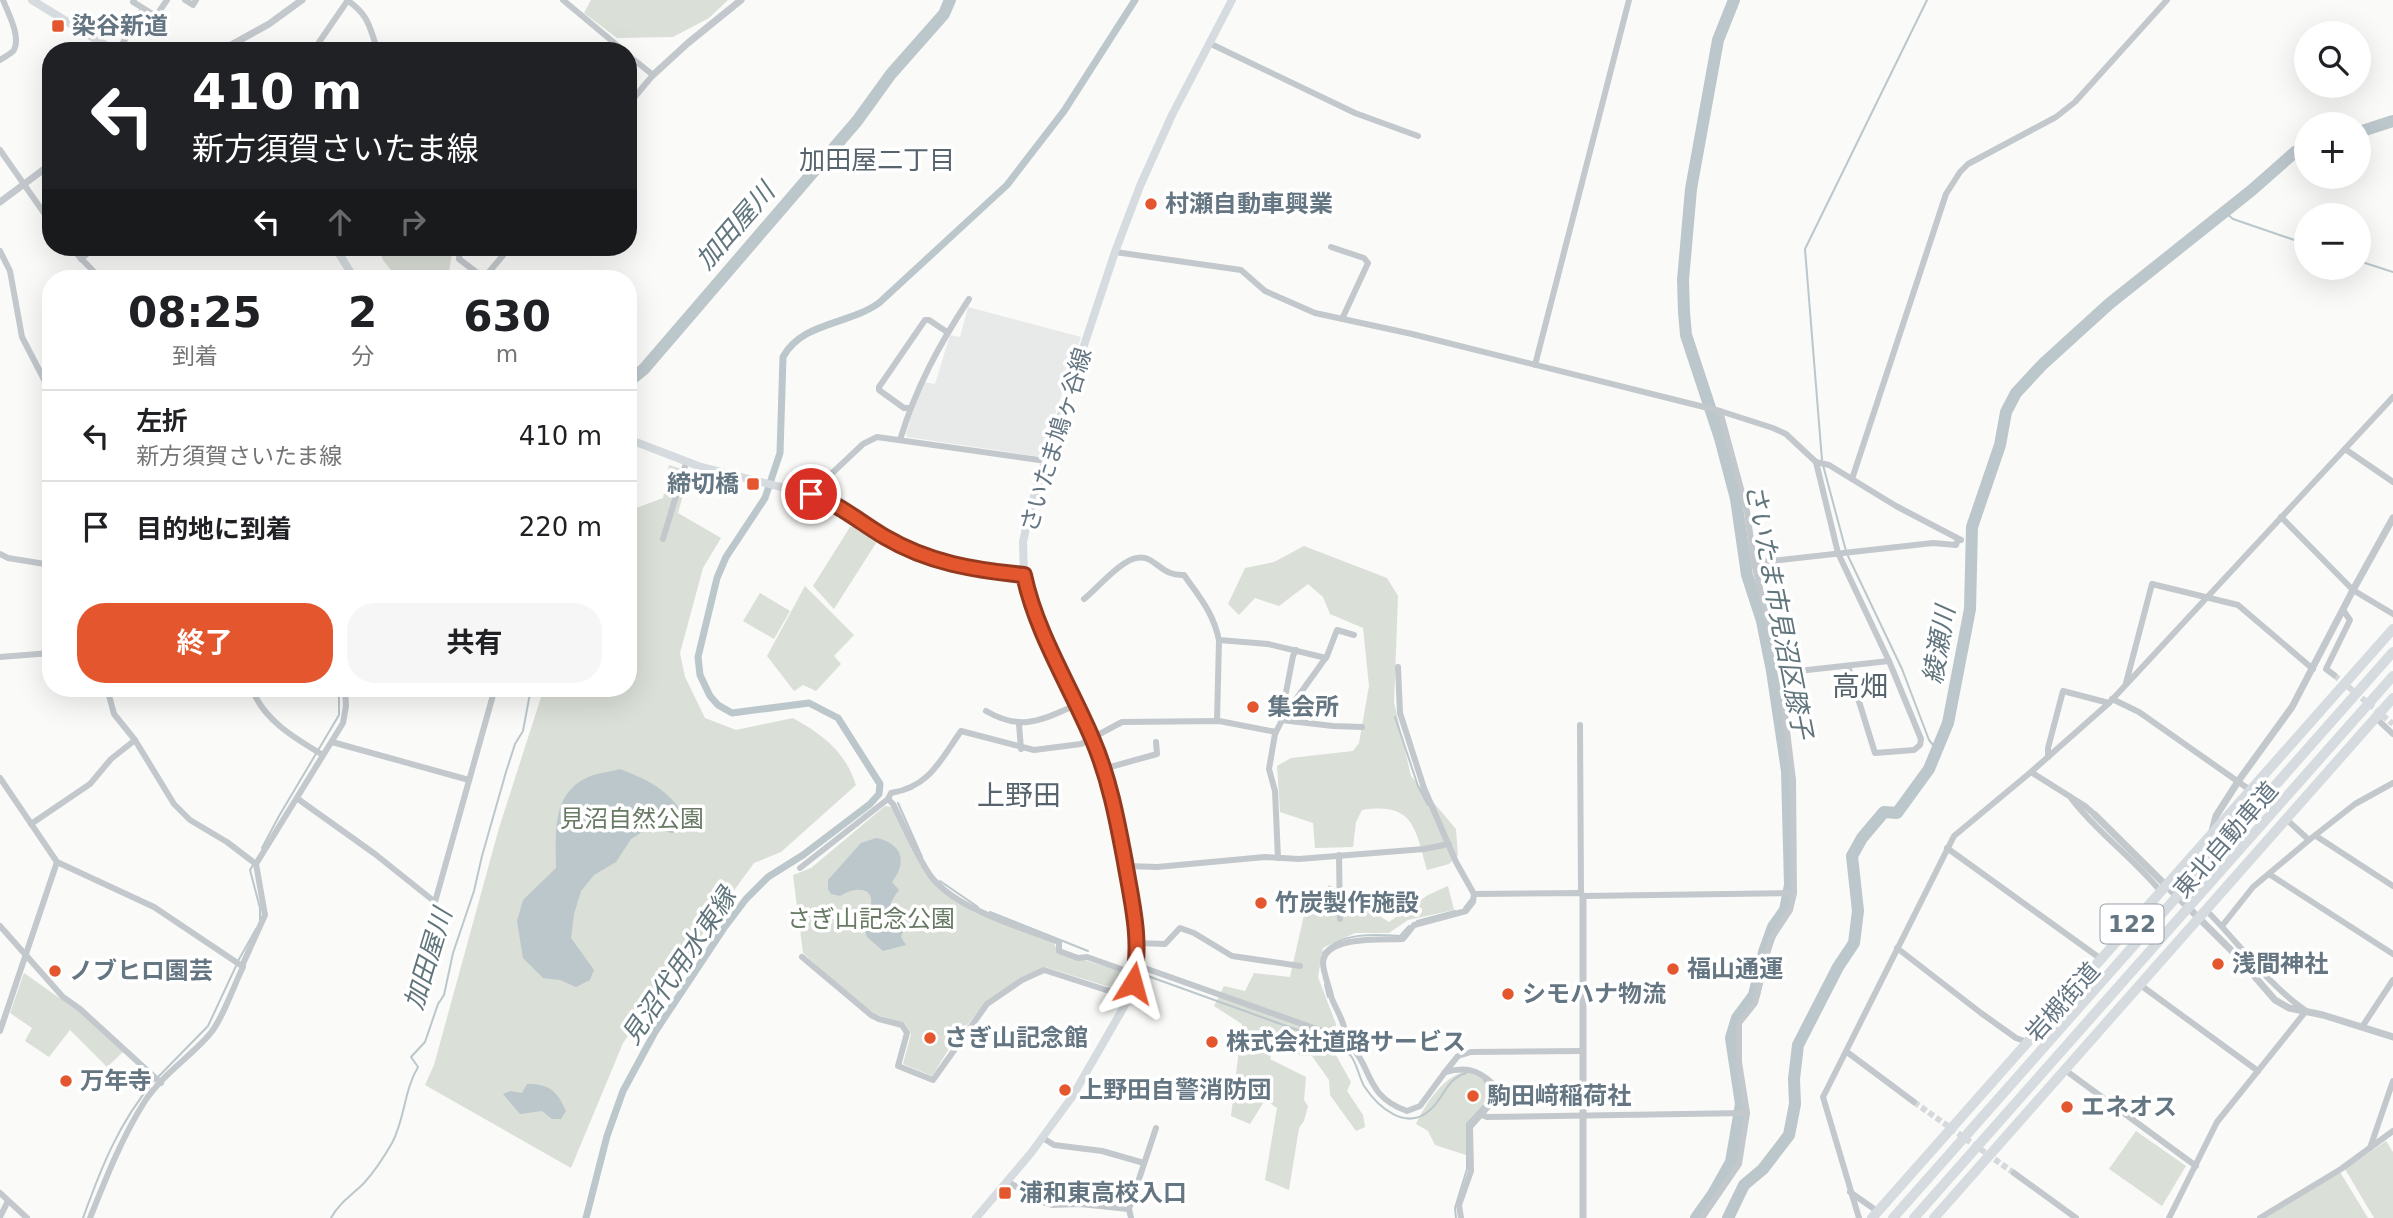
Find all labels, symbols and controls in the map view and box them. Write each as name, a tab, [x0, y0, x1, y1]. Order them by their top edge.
place label: 染谷新道	[72, 12, 168, 40]
marker: 染谷新道	[50, 18, 66, 34]
map controls	[2294, 21, 2371, 280]
button: search	[2294, 21, 2371, 98]
text: 410 m	[192, 64, 362, 121]
icon: left	[77, 70, 168, 161]
button: +	[2294, 112, 2371, 189]
text: 新方須賀さいたま線	[192, 130, 479, 168]
district label: 加田屋二丁目	[799, 145, 955, 175]
water label: 加田屋川	[690, 175, 782, 275]
place label: 村瀬自動車興業	[1165, 190, 1333, 218]
marker: 村瀬自動車興業	[1143, 196, 1159, 212]
icon: left	[248, 203, 286, 241]
icon: ahead	[321, 203, 359, 241]
icon: right	[394, 203, 432, 241]
button: −	[2294, 203, 2371, 280]
text: 08:25	[128, 288, 262, 337]
text: 2	[348, 288, 377, 337]
text: 630	[463, 292, 551, 341]
text: m	[496, 341, 518, 367]
text: 到着	[172, 343, 218, 369]
text: 分	[351, 343, 374, 369]
street label: さいたま鳩ヶ谷線	[1015, 344, 1097, 536]
text: 左折	[136, 406, 188, 436]
icon: left	[77, 417, 115, 455]
text: 410 m	[519, 421, 602, 451]
text: 新方須賀さいたま線	[136, 443, 342, 469]
pin	[781, 464, 841, 524]
place label: 締切橋	[667, 470, 739, 498]
icon: arrive	[792, 475, 830, 513]
marker: 締切橋	[745, 476, 761, 492]
water label: さいたま市見沼区膝子	[1740, 481, 1819, 743]
icon: arrive	[77, 508, 115, 546]
text: 220 m	[519, 512, 602, 542]
text: 目的地に到着	[136, 514, 292, 544]
water label: 綾瀬川	[1917, 601, 1961, 686]
button: 終了	[77, 603, 333, 683]
button: 共有	[347, 603, 602, 683]
district label: 高畑	[1832, 670, 1888, 703]
place label: 集会所	[1267, 693, 1339, 721]
marker: 集会所	[1245, 699, 1261, 715]
street label: 東北自動車道	[2168, 776, 2284, 904]
district label: 上野田	[977, 779, 1061, 812]
park label: 見沼自然公園	[560, 805, 704, 833]
water label: 見沼代用水東縁	[616, 880, 744, 1050]
place label: 竹炭製作施設	[1275, 889, 1419, 917]
marker: 竹炭製作施設	[1253, 895, 1269, 911]
water label: 加田屋川	[398, 902, 458, 1013]
road number: 122	[2100, 904, 2164, 944]
park label: さぎ山記念公園	[787, 905, 955, 933]
position arrow	[1096, 946, 1170, 1020]
place label: 浅間神社	[2232, 950, 2328, 978]
place label: 福山通運	[1687, 955, 1783, 983]
marker: 浅間神社	[2210, 956, 2226, 972]
place label: ノブヒロ園芸	[69, 957, 213, 985]
street label: 岩槻街道	[2020, 957, 2106, 1047]
marker: 福山通運	[1665, 961, 1681, 977]
marker: ノブヒロ園芸	[47, 963, 63, 979]
place label: シモハナ物流	[1522, 980, 1666, 1008]
marker: シモハナ物流	[1500, 986, 1516, 1002]
place label: さぎ山記念館	[944, 1024, 1088, 1052]
place label: 株式会社道路サービス	[1226, 1028, 1466, 1056]
marker: さぎ山記念館	[922, 1030, 938, 1046]
marker: 株式会社道路サービス	[1204, 1034, 1220, 1050]
place label: 万年寺	[80, 1067, 152, 1095]
marker: 万年寺	[58, 1073, 74, 1089]
place label: 上野田自警消防団	[1079, 1076, 1271, 1104]
marker: 上野田自警消防団	[1057, 1082, 1073, 1098]
place label: 駒田﨑稲荷社	[1487, 1082, 1631, 1110]
marker: 駒田﨑稲荷社	[1465, 1088, 1481, 1104]
place label: エネオス	[2081, 1093, 2177, 1121]
marker: エネオス	[2059, 1099, 2075, 1115]
place label: 浦和東高校入口	[1019, 1179, 1187, 1207]
marker: 浦和東高校入口	[997, 1185, 1013, 1201]

